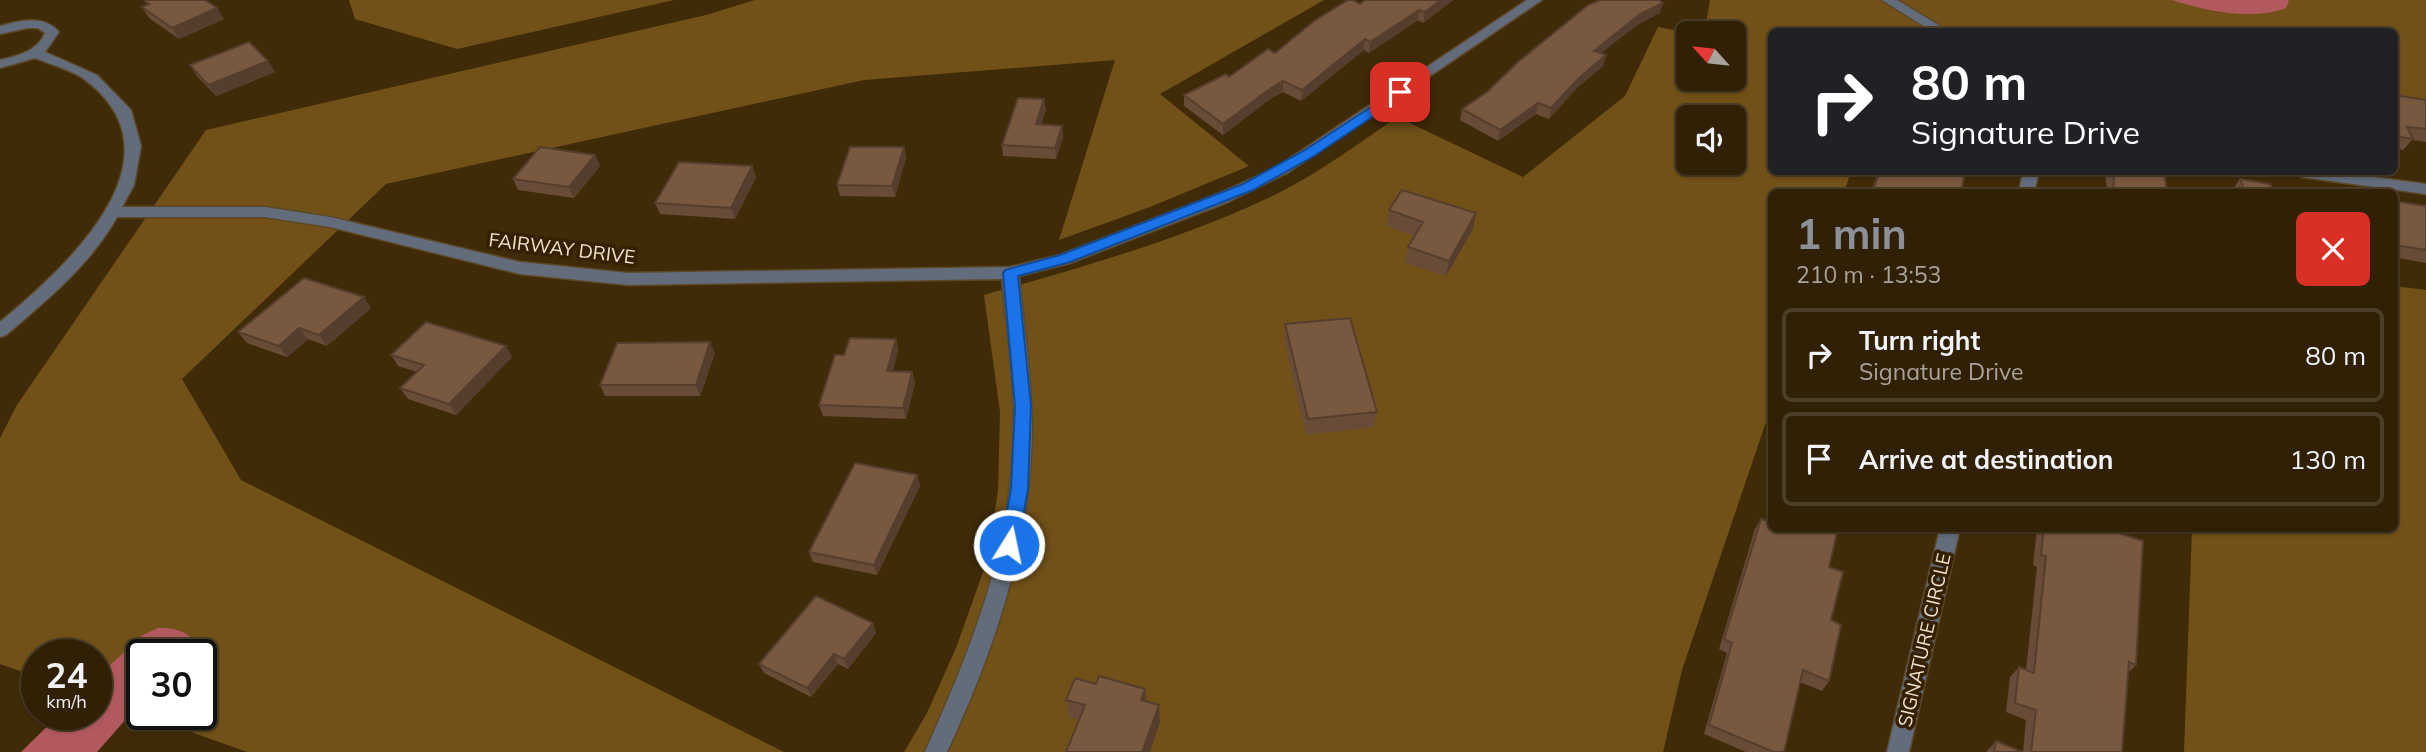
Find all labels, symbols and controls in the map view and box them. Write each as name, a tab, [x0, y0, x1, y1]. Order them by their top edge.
north arrow	[1676, 21, 1746, 91]
map controls	[1676, 21, 1746, 175]
text: 80 m	[1911, 51, 2027, 112]
icon: right	[1796, 56, 1887, 147]
pin	[1370, 62, 1430, 122]
icon: arrive	[1381, 73, 1419, 111]
button: sound	[1676, 105, 1746, 175]
text: Signature Drive	[1911, 112, 2140, 152]
text: 1 min	[1796, 207, 1907, 260]
button: close	[2296, 212, 2370, 286]
street label: FAIRWAY DRIVE	[487, 227, 637, 269]
text: 210 m · 13:53	[1796, 260, 1941, 289]
text: Turn right	[1859, 324, 1980, 357]
icon: right	[1800, 336, 1838, 374]
text: 80 m	[2305, 339, 2366, 372]
text: Signature Drive	[1859, 357, 2024, 386]
icon: arrive	[1800, 440, 1838, 478]
text: Arrive at destination	[1859, 443, 2114, 476]
text: 130 m	[2290, 443, 2366, 476]
position arrow	[972, 508, 1046, 582]
street label: SIGNATURE CIRCLE	[1892, 551, 1956, 729]
speed limit sign: 30	[126, 639, 217, 730]
text: 24	[45, 653, 88, 697]
text: km/h	[46, 690, 87, 713]

